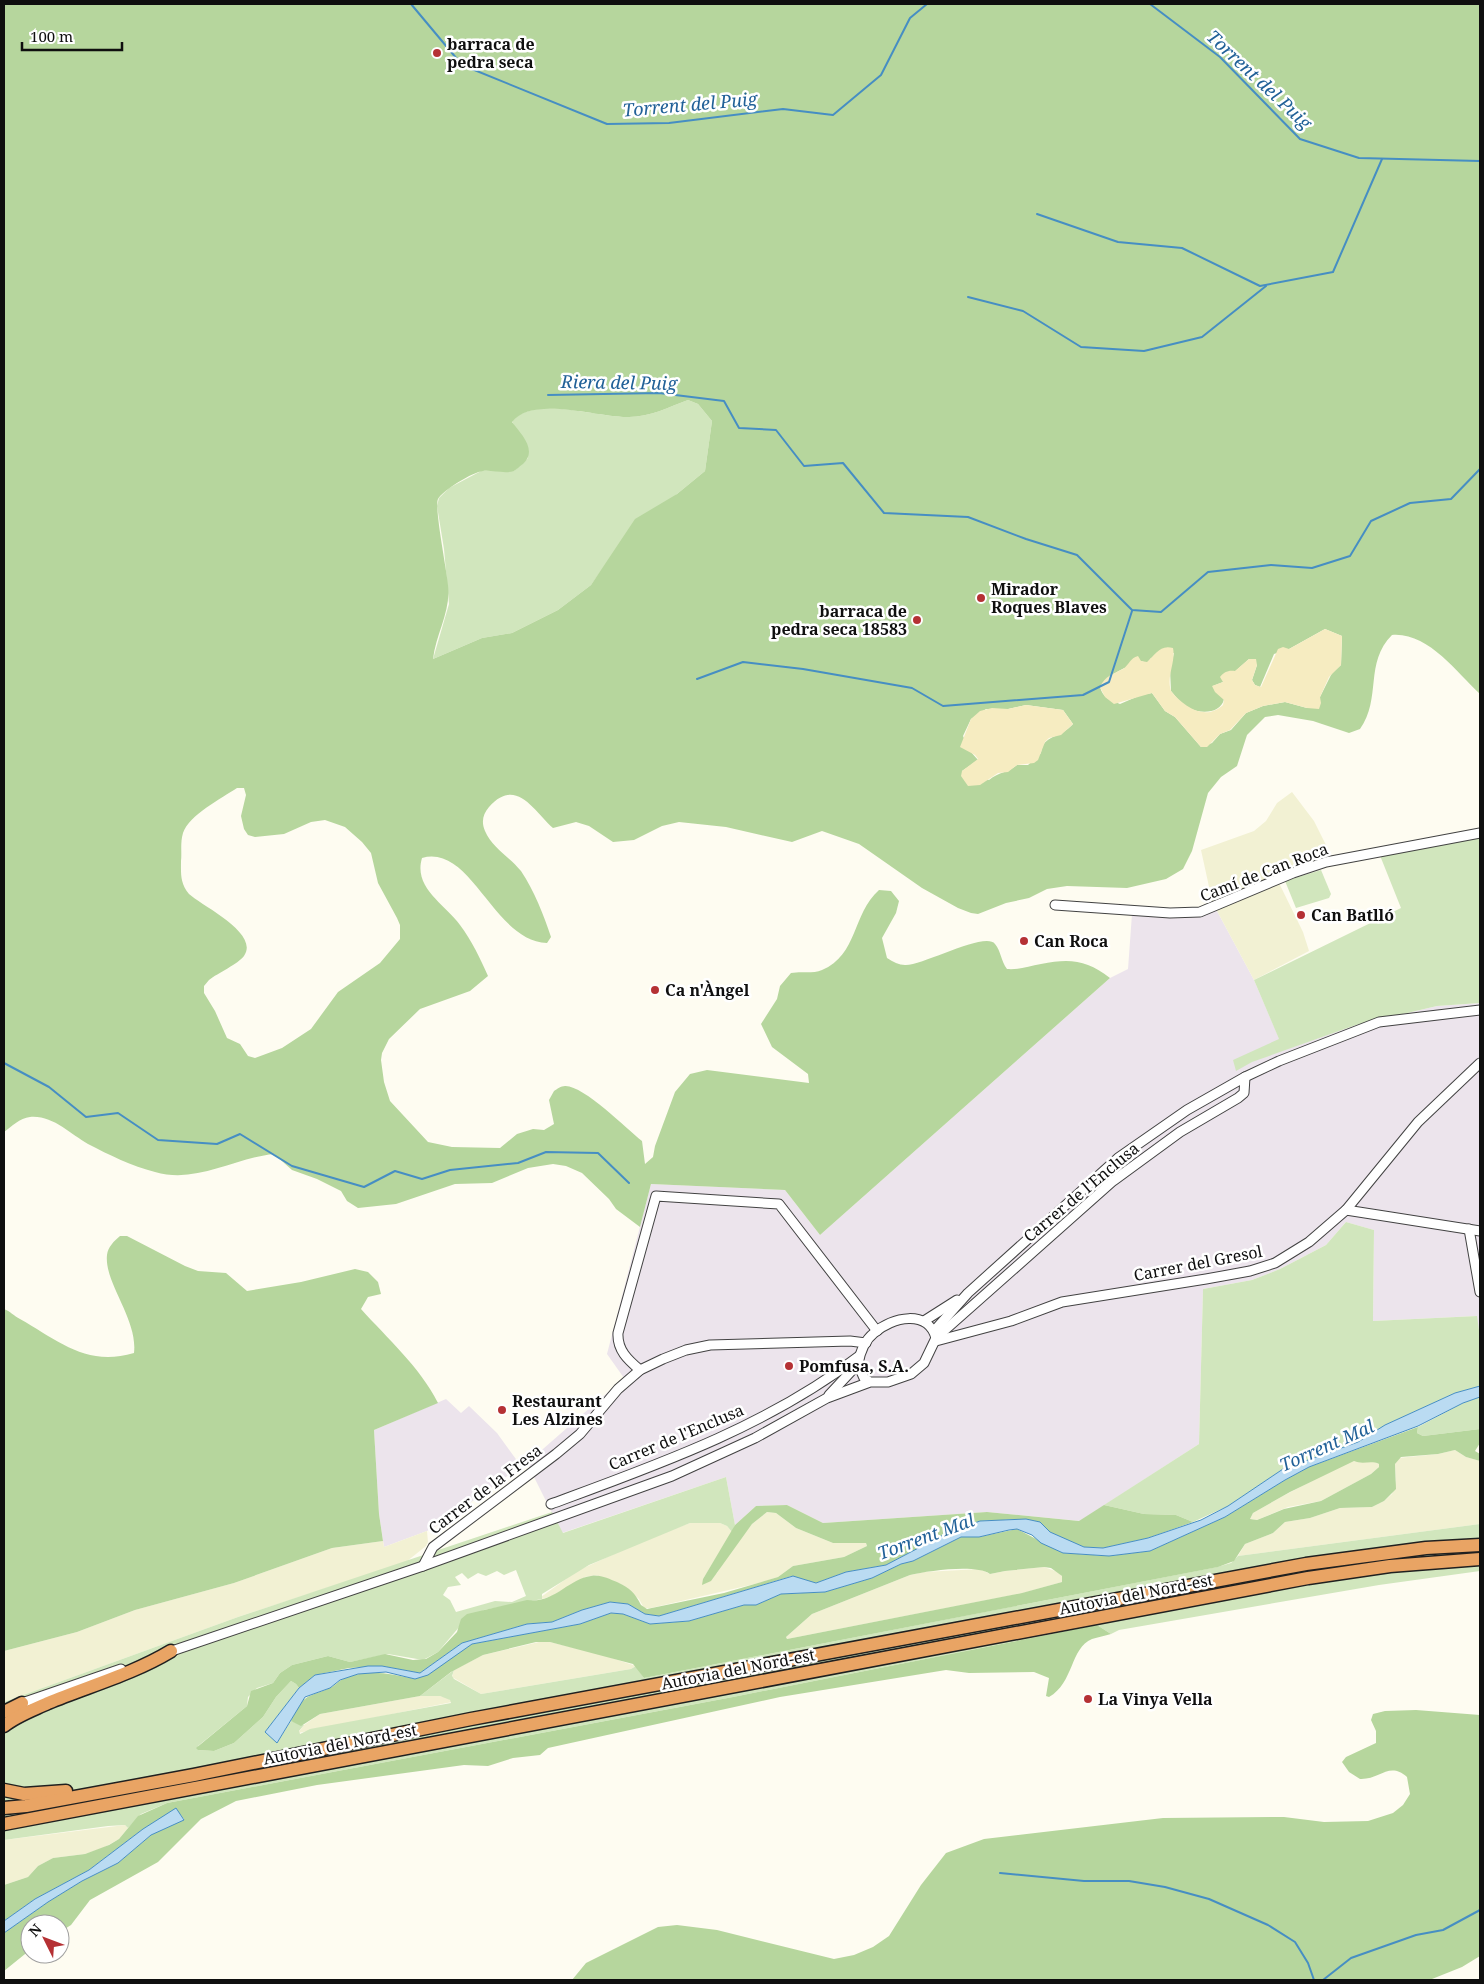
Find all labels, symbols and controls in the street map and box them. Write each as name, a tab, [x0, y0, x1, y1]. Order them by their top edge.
scale bar	[22, 20, 122, 52]
water label: Torrent del Puig	[1202, 24, 1318, 135]
text: 100 m	[30, 26, 73, 46]
place label: barraca de pedra seca	[447, 33, 535, 73]
marker: barraca de pedra seca	[431, 47, 443, 59]
water label: Torrent del Puig	[622, 86, 759, 122]
water label: Riera del Puig	[560, 369, 678, 395]
place label: Mirador Roques Blaves	[991, 578, 1107, 618]
marker: Mirador Roques Blaves	[975, 592, 987, 604]
place label: barraca de pedra seca 18583	[771, 600, 907, 640]
marker: barraca de pedra seca 18583	[911, 614, 923, 626]
street label: Camí de Can Roca	[1197, 837, 1331, 907]
place label: Can Batlló	[1311, 904, 1394, 926]
marker: Can Batlló	[1295, 909, 1307, 921]
place label: Can Roca	[1034, 930, 1109, 952]
marker: Can Roca	[1018, 935, 1030, 947]
place label: Ca n'Àngel	[665, 979, 750, 1001]
marker: Ca n'Àngel	[649, 984, 661, 996]
street label: Carrer de l'Enclusa	[1019, 1137, 1143, 1247]
street label: Carrer del Gresol	[1132, 1240, 1264, 1286]
place label: Pomfusa, S.A.	[799, 1355, 909, 1377]
marker: Pomfusa, S.A.	[783, 1360, 795, 1372]
place label: Restaurant Les Alzines	[512, 1390, 603, 1430]
street label: Carrer de l'Enclusa	[605, 1399, 747, 1475]
marker: Restaurant Les Alzines	[496, 1404, 508, 1416]
water label: Torrent Mal	[1276, 1413, 1378, 1477]
street label: Carrer de la Fresa	[424, 1439, 546, 1539]
water label: Torrent Mal	[874, 1507, 978, 1565]
street label: Autovia del Nord-est	[1057, 1568, 1215, 1620]
street label: Autovia del Nord-est	[659, 1643, 817, 1695]
place label: La Vinya Vella	[1098, 1688, 1213, 1710]
marker: La Vinya Vella	[1082, 1693, 1094, 1705]
street label: Autovia del Nord-est	[261, 1718, 419, 1770]
north arrow	[20, 1914, 70, 1964]
text: N	[24, 1920, 46, 1940]

